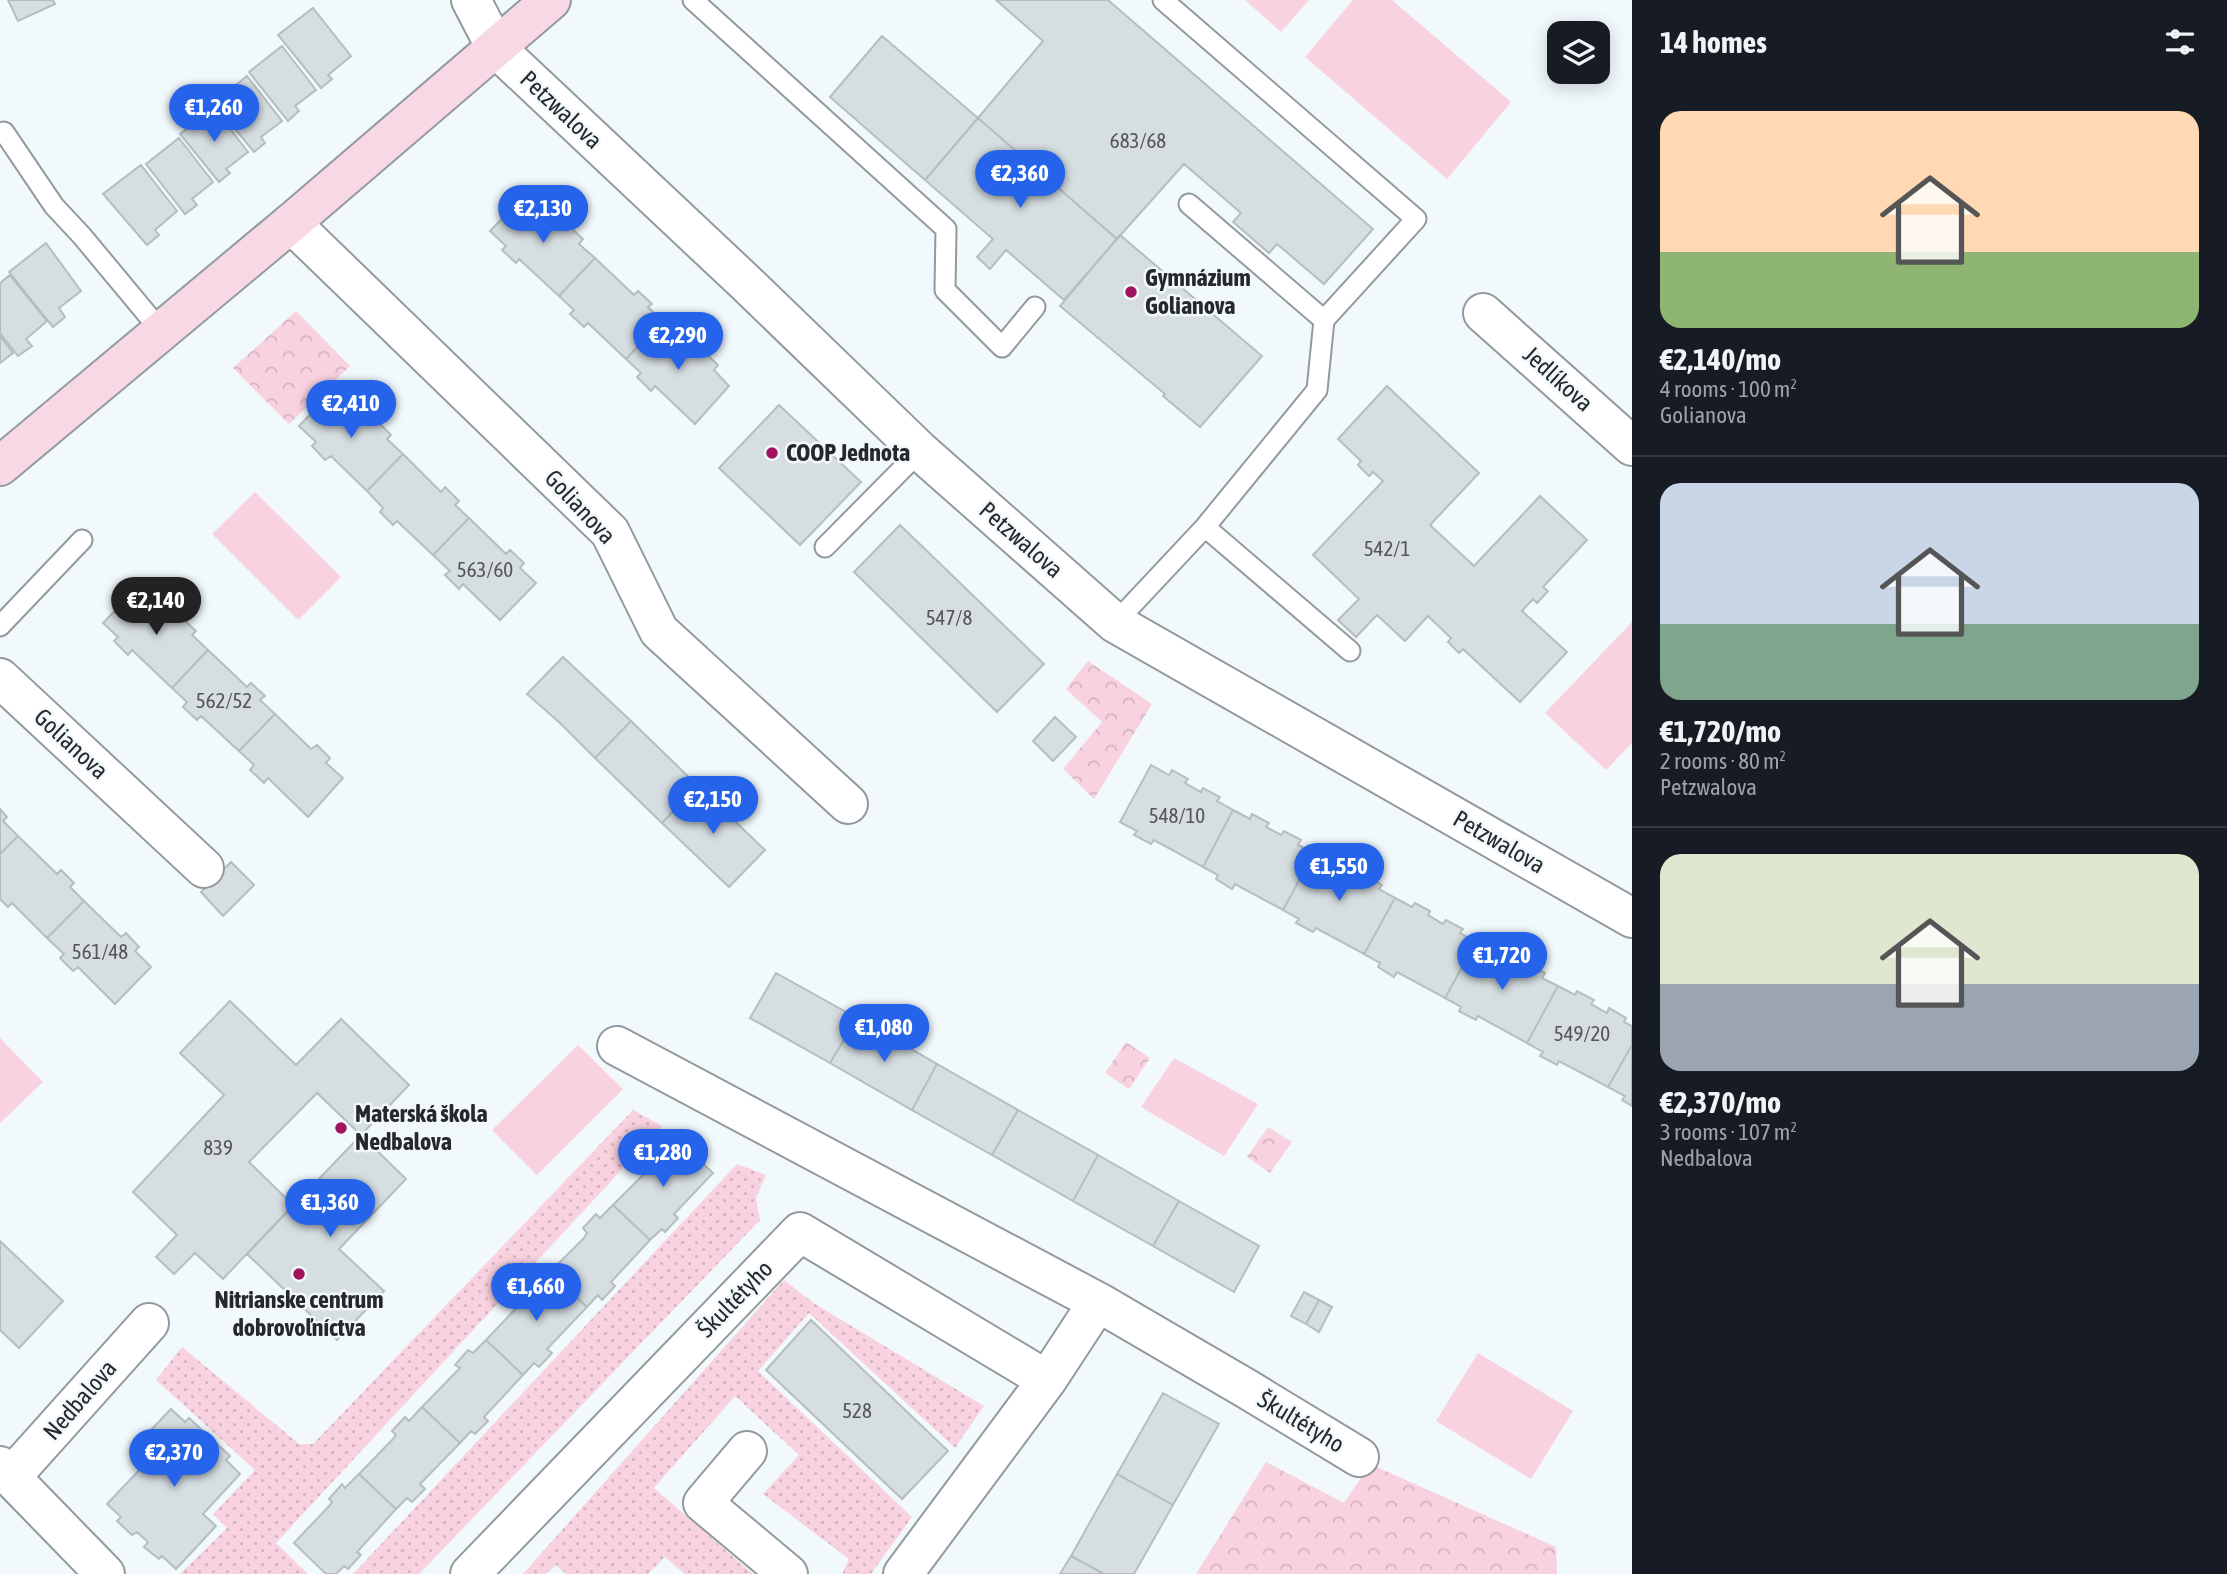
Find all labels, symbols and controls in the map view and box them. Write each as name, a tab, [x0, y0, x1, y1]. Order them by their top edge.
map controls	[1547, 21, 1610, 84]
button: layers	[1547, 21, 1610, 84]
icon: filters	[2161, 23, 2199, 61]
text: 14 homes	[1660, 25, 1767, 59]
street label: Petzwalova	[515, 65, 608, 154]
pin: €1,260	[157, 85, 271, 144]
text: €1,260	[185, 94, 243, 120]
house number: 683/68	[1110, 128, 1166, 152]
pin: €2,360	[963, 150, 1077, 210]
icon: home	[1867, 157, 1993, 283]
text: €2,360	[991, 160, 1049, 186]
pin: €2,130	[486, 186, 600, 245]
text: €2,130	[514, 195, 572, 221]
place label: Gymnázium Golianova	[1145, 264, 1251, 319]
marker: Gymnázium Golianova	[1123, 284, 1139, 300]
pin: €2,290	[621, 312, 735, 372]
text: €2,290	[649, 322, 707, 348]
street label: Jedlíkova	[1518, 341, 1598, 417]
text: €2,140/mo	[1660, 342, 1781, 376]
text: 4 rooms · 100 m²	[1660, 376, 1797, 402]
pin: €2,410	[294, 380, 408, 440]
text: €2,410	[322, 390, 380, 416]
text: Golianova	[1660, 402, 1747, 428]
place label: COOP Jednota	[786, 439, 910, 466]
marker: COOP Jednota	[764, 445, 780, 461]
street label: Golianova	[540, 464, 621, 549]
street label: Petzwalova	[974, 496, 1068, 583]
icon: home	[1867, 529, 1993, 655]
house number: 542/1	[1364, 536, 1410, 560]
house number: 563/60	[457, 557, 513, 581]
pin: €2,140	[99, 578, 213, 637]
text: €2,140	[127, 587, 185, 613]
house number: 547/8	[926, 605, 972, 629]
house number: 562/52	[196, 688, 252, 712]
street label: Golianova	[29, 703, 114, 784]
text: €1,720/mo	[1660, 714, 1781, 748]
text: 2 rooms · 80 m²	[1660, 748, 1786, 774]
text: Petzwalova	[1660, 774, 1757, 800]
pin: €2,150	[656, 776, 770, 836]
text: €2,150	[684, 786, 742, 812]
house number: 548/10	[1149, 803, 1205, 827]
street label: Petzwalova	[1449, 805, 1550, 879]
pin: €1,550	[1282, 844, 1396, 903]
text: €1,550	[1310, 853, 1368, 879]
icon: home	[1867, 900, 1993, 1026]
pin: €1,720	[1445, 932, 1559, 992]
house number: 561/48	[72, 939, 128, 963]
text: €1,720	[1473, 942, 1531, 968]
pin: €1,080	[827, 1004, 941, 1064]
text: €1,080	[855, 1014, 913, 1040]
house number: 549/20	[1554, 1021, 1610, 1045]
text: €2,370/mo	[1660, 1085, 1781, 1119]
place label: Materská škola Nedbalova	[355, 1100, 488, 1155]
text: 3 rooms · 107 m²	[1660, 1119, 1797, 1145]
marker: Materská škola Nedbalova	[333, 1120, 349, 1136]
pin: €1,280	[606, 1130, 720, 1189]
house number: 839	[203, 1135, 233, 1159]
text: €1,280	[634, 1139, 692, 1165]
text: Nedbalova	[1660, 1145, 1753, 1171]
pin: €1,360	[273, 1180, 387, 1239]
text: €1,360	[301, 1189, 359, 1215]
street label: Škultétyho	[692, 1255, 778, 1343]
pin: €1,660	[479, 1264, 593, 1323]
marker: Nitrianske centrum dobrovoľníctva	[291, 1266, 307, 1282]
text: €1,660	[507, 1273, 565, 1299]
place label: Nitrianske centrum dobrovoľníctva	[214, 1286, 384, 1341]
street label: Nedbalova	[38, 1354, 122, 1445]
street label: Škultétyho	[1253, 1385, 1349, 1458]
house number: 528	[842, 1398, 872, 1422]
pin: €2,370	[117, 1430, 231, 1489]
text: €2,370	[145, 1439, 203, 1465]

